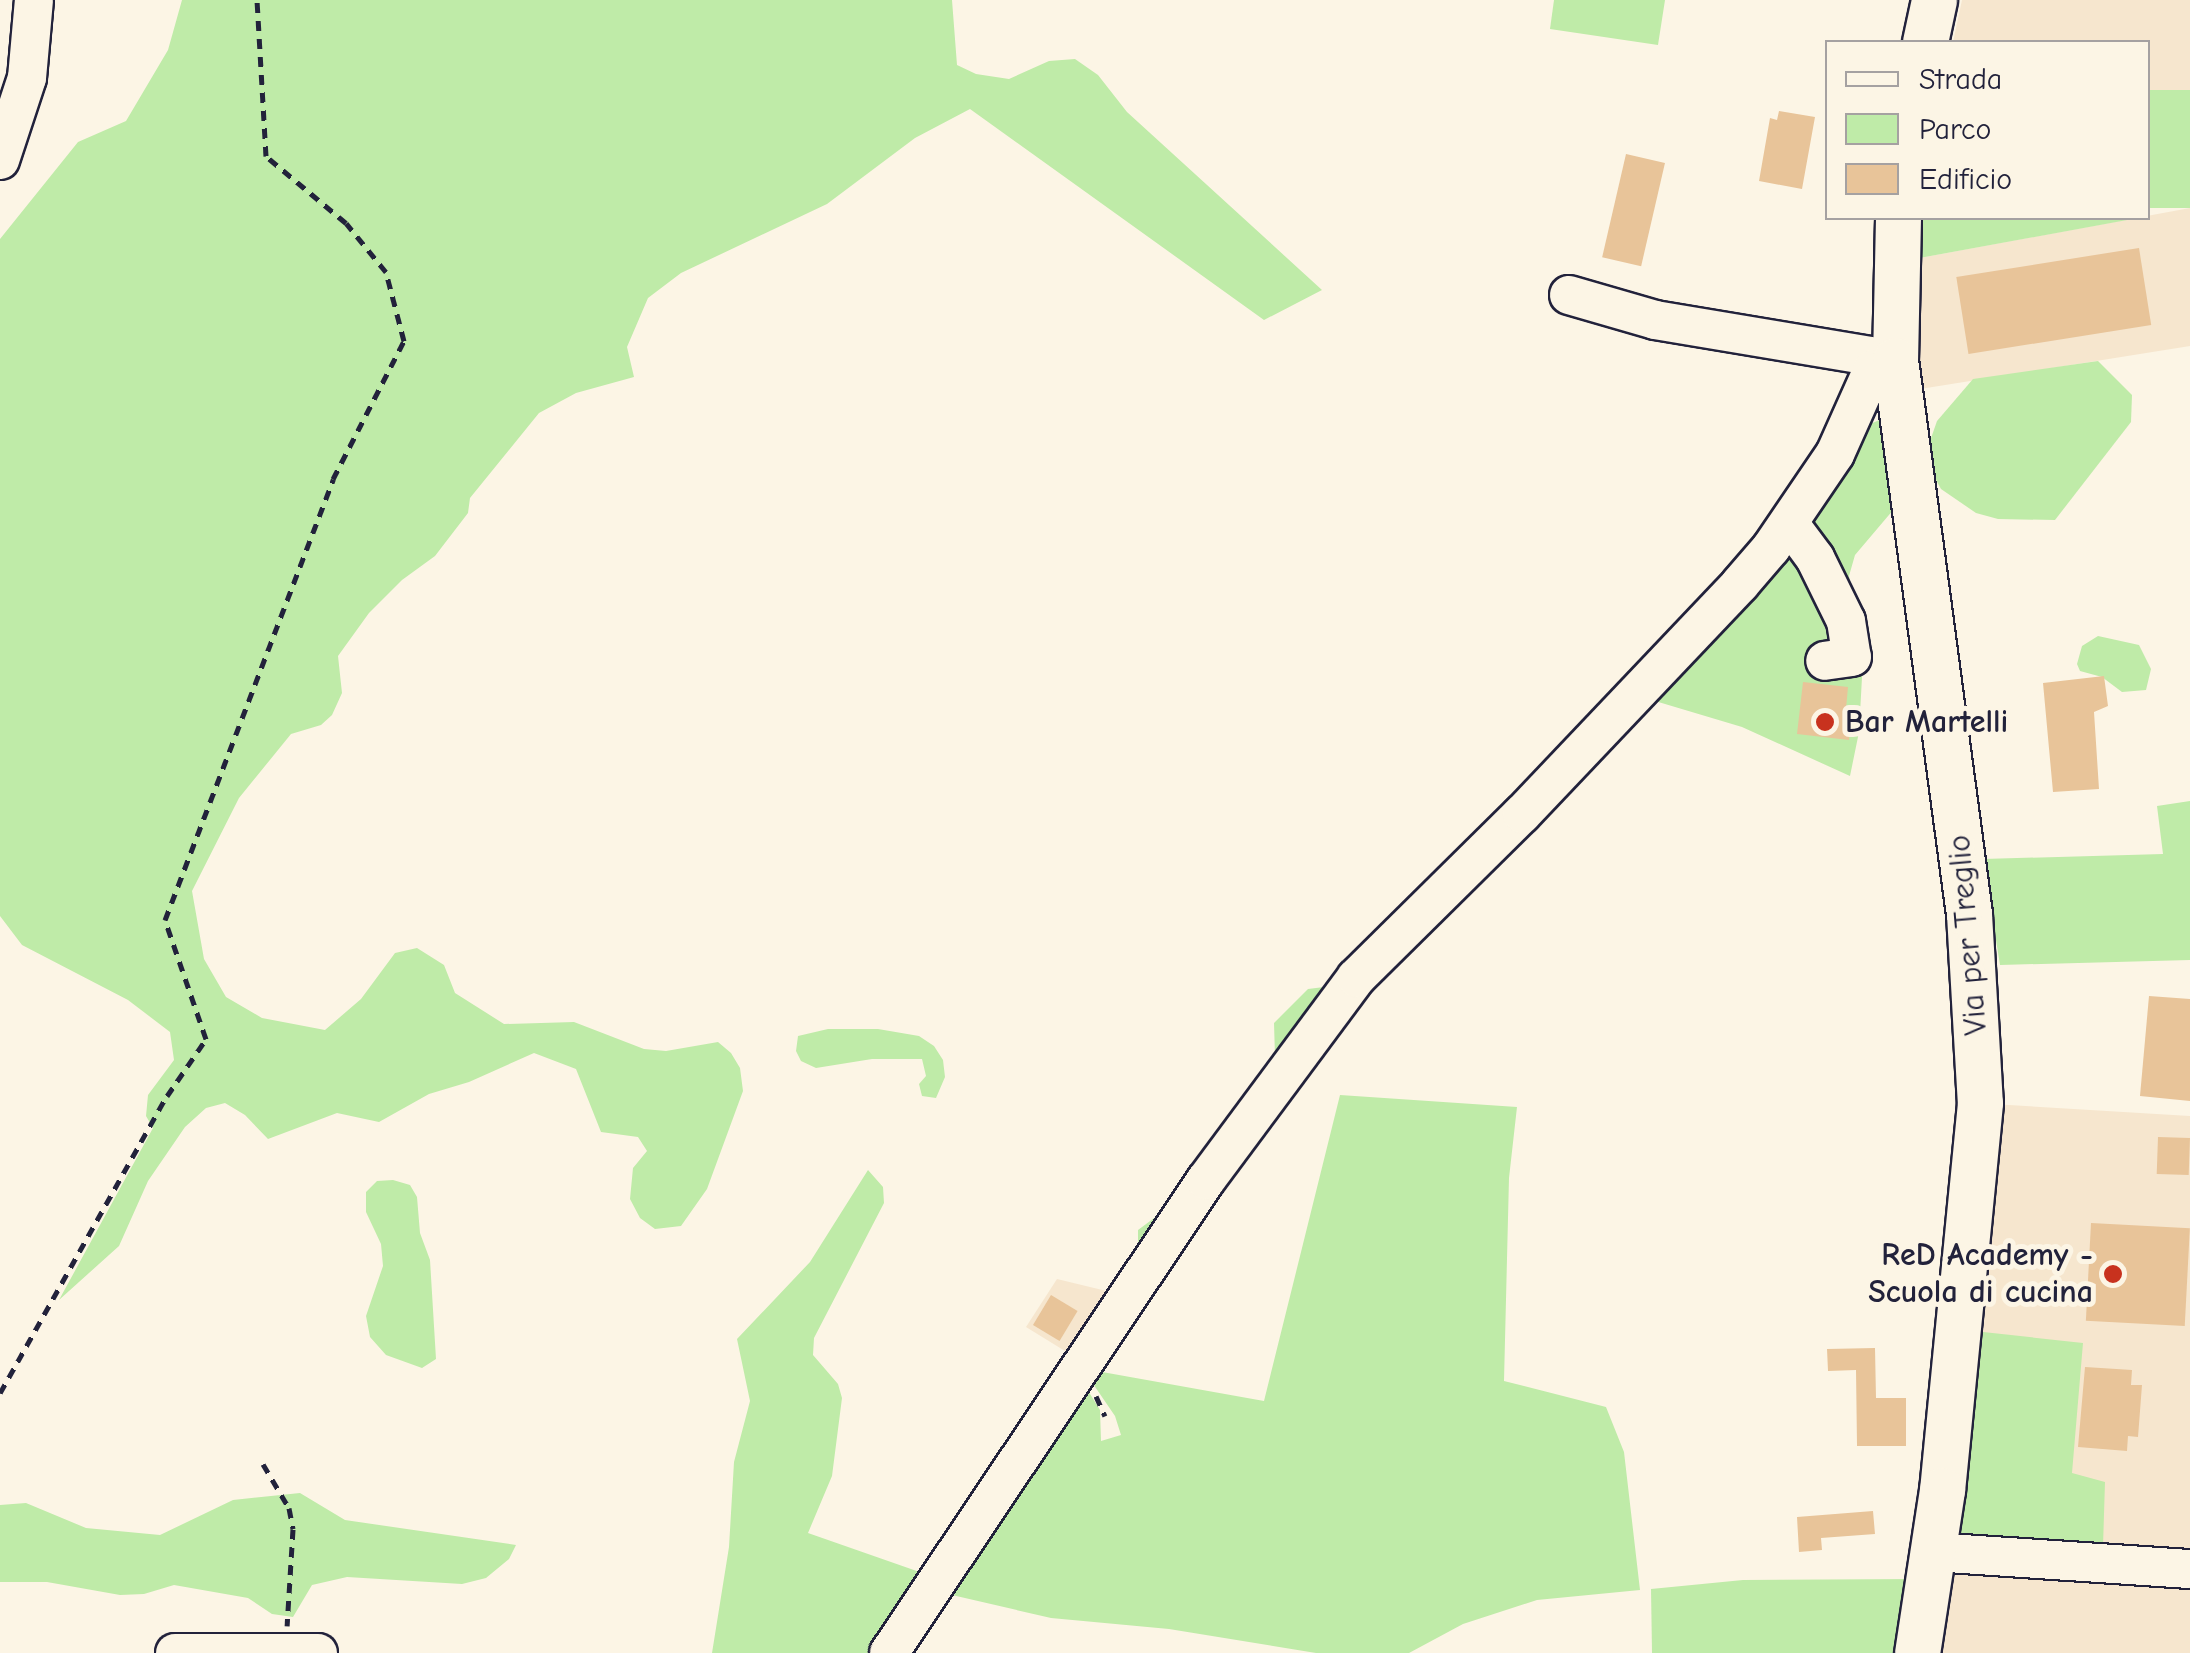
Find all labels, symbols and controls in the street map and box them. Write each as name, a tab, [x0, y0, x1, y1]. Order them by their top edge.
legend	[1825, 40, 2150, 220]
text: Strada	[1919, 62, 2002, 97]
text: Parco	[1919, 112, 1991, 147]
text: Edificio	[1919, 162, 2012, 197]
place label: Bar Martelli	[1845, 703, 2008, 741]
marker: Bar Martelli	[1814, 711, 1836, 733]
street label: Via per Treglio	[1940, 833, 1996, 1037]
place label: ReD Academy - Scuola di cucina	[1868, 1237, 2093, 1312]
marker: ReD Academy - Scuola di cucina	[2102, 1263, 2124, 1285]

